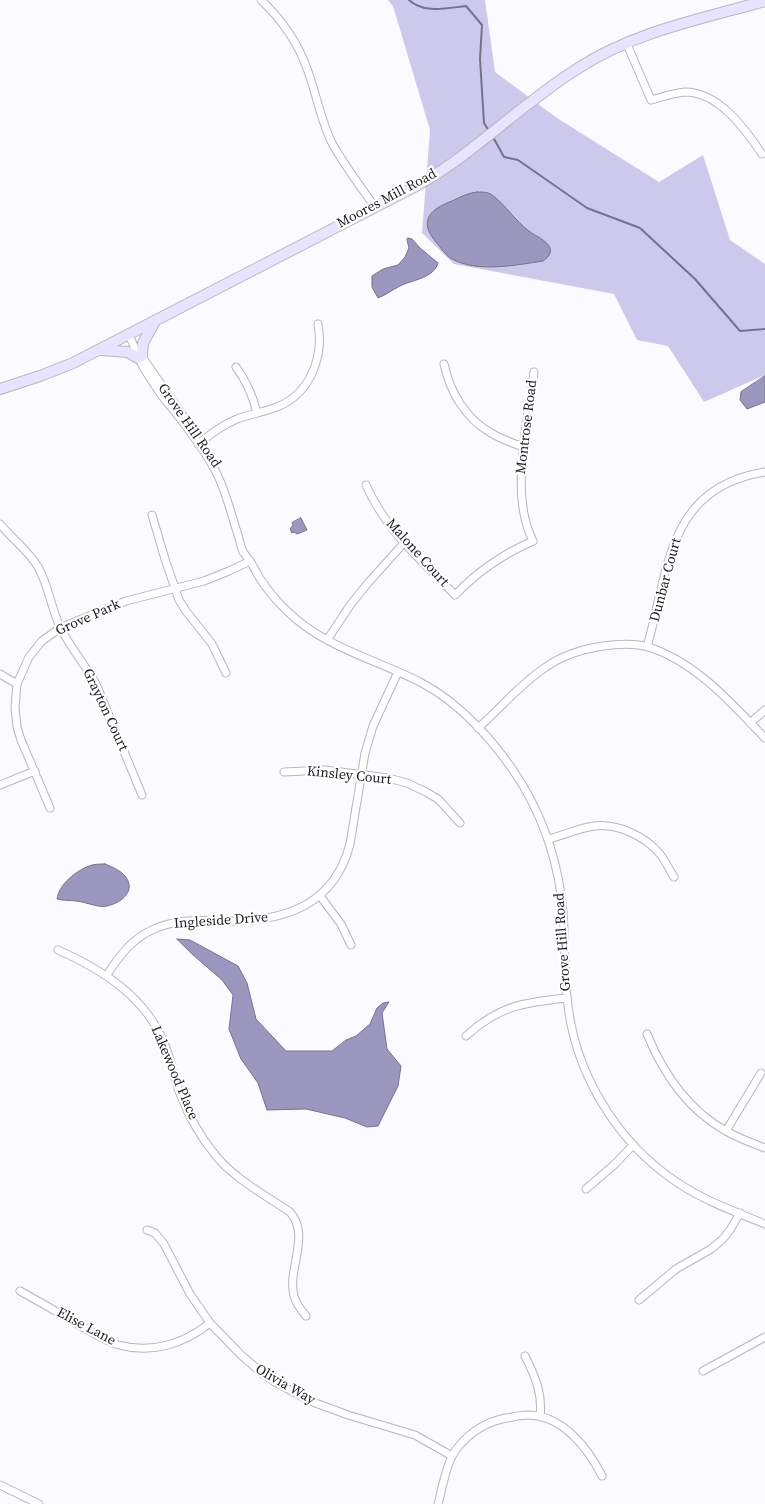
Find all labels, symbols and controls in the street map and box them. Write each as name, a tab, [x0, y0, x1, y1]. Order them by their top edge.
street label: Moores Mill Road	[334, 166, 440, 232]
street label: Montrose Road	[513, 379, 541, 475]
street label: Grove Hill Road	[154, 381, 224, 471]
street label: Malone Court	[382, 516, 452, 590]
street label: Dunbar Court	[647, 536, 685, 624]
street label: Grove Park	[53, 596, 123, 640]
street label: Grayton Court	[79, 666, 131, 754]
street label: Kinsley Court	[306, 763, 392, 789]
street label: Grove Hill Road	[551, 892, 575, 992]
street label: Ingleside Drive	[173, 909, 269, 933]
street label: Lakewood Place	[147, 1024, 201, 1122]
street label: Elise Lane	[54, 1304, 118, 1350]
street label: Olivia Way	[252, 1361, 318, 1409]

